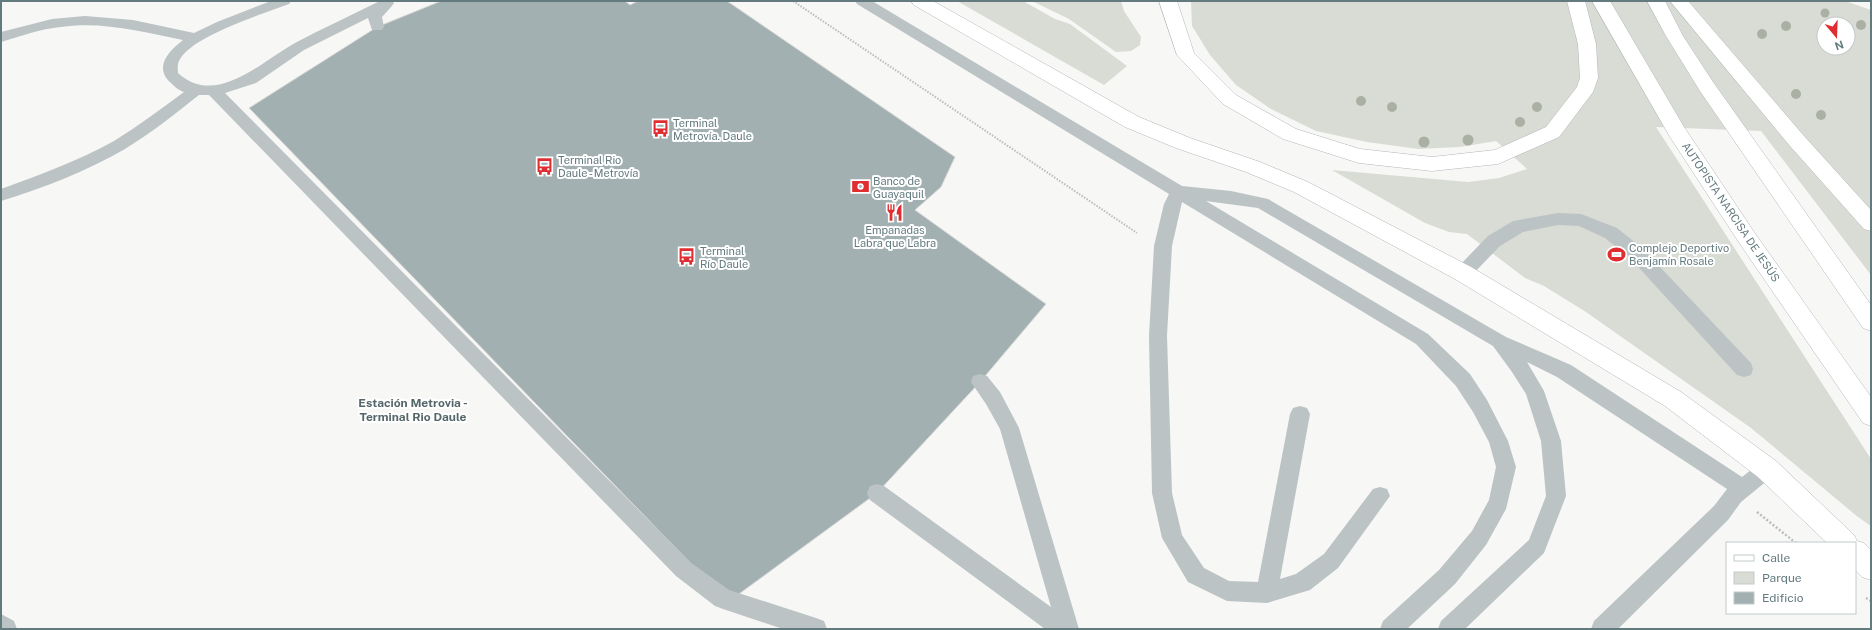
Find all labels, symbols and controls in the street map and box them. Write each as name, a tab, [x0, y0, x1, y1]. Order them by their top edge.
north arrow	[1816, 16, 1856, 56]
text: N	[1833, 38, 1845, 53]
place label: Terminal Metrovía. Daule	[673, 117, 752, 142]
bus stop icon: Terminal Metrovía. Daule	[650, 119, 670, 139]
street label: AUTOPISTA NARCISA DE JESÚS	[1680, 139, 1783, 284]
place label: Terminal Rio Daule - Metrovía	[558, 154, 638, 179]
bus stop icon: Terminal Rio Daule - Metrovía	[535, 156, 555, 176]
place label: Banco de Guayaquil	[873, 175, 924, 200]
bank icon: Banco de Guayaquil	[850, 177, 870, 197]
restaurant icon: Empanadas Labra que Labra	[885, 202, 905, 222]
place label: Empanadas Labra que Labra	[854, 224, 936, 249]
place label: Complejo Deportivo Benjamín Rosale	[1629, 242, 1729, 267]
sports icon: Complejo Deportivo Benjamín Rosale	[1606, 244, 1626, 264]
place label: Terminal Río Daule	[700, 245, 748, 270]
bus stop icon: Terminal Río Daule	[677, 247, 697, 267]
district label: Estación Metrovia - Terminal Rio Daule	[358, 396, 468, 424]
legend	[1726, 542, 1856, 614]
text: Calle	[1762, 551, 1791, 565]
text: Parque	[1762, 571, 1802, 585]
text: Edificio	[1762, 591, 1804, 605]

